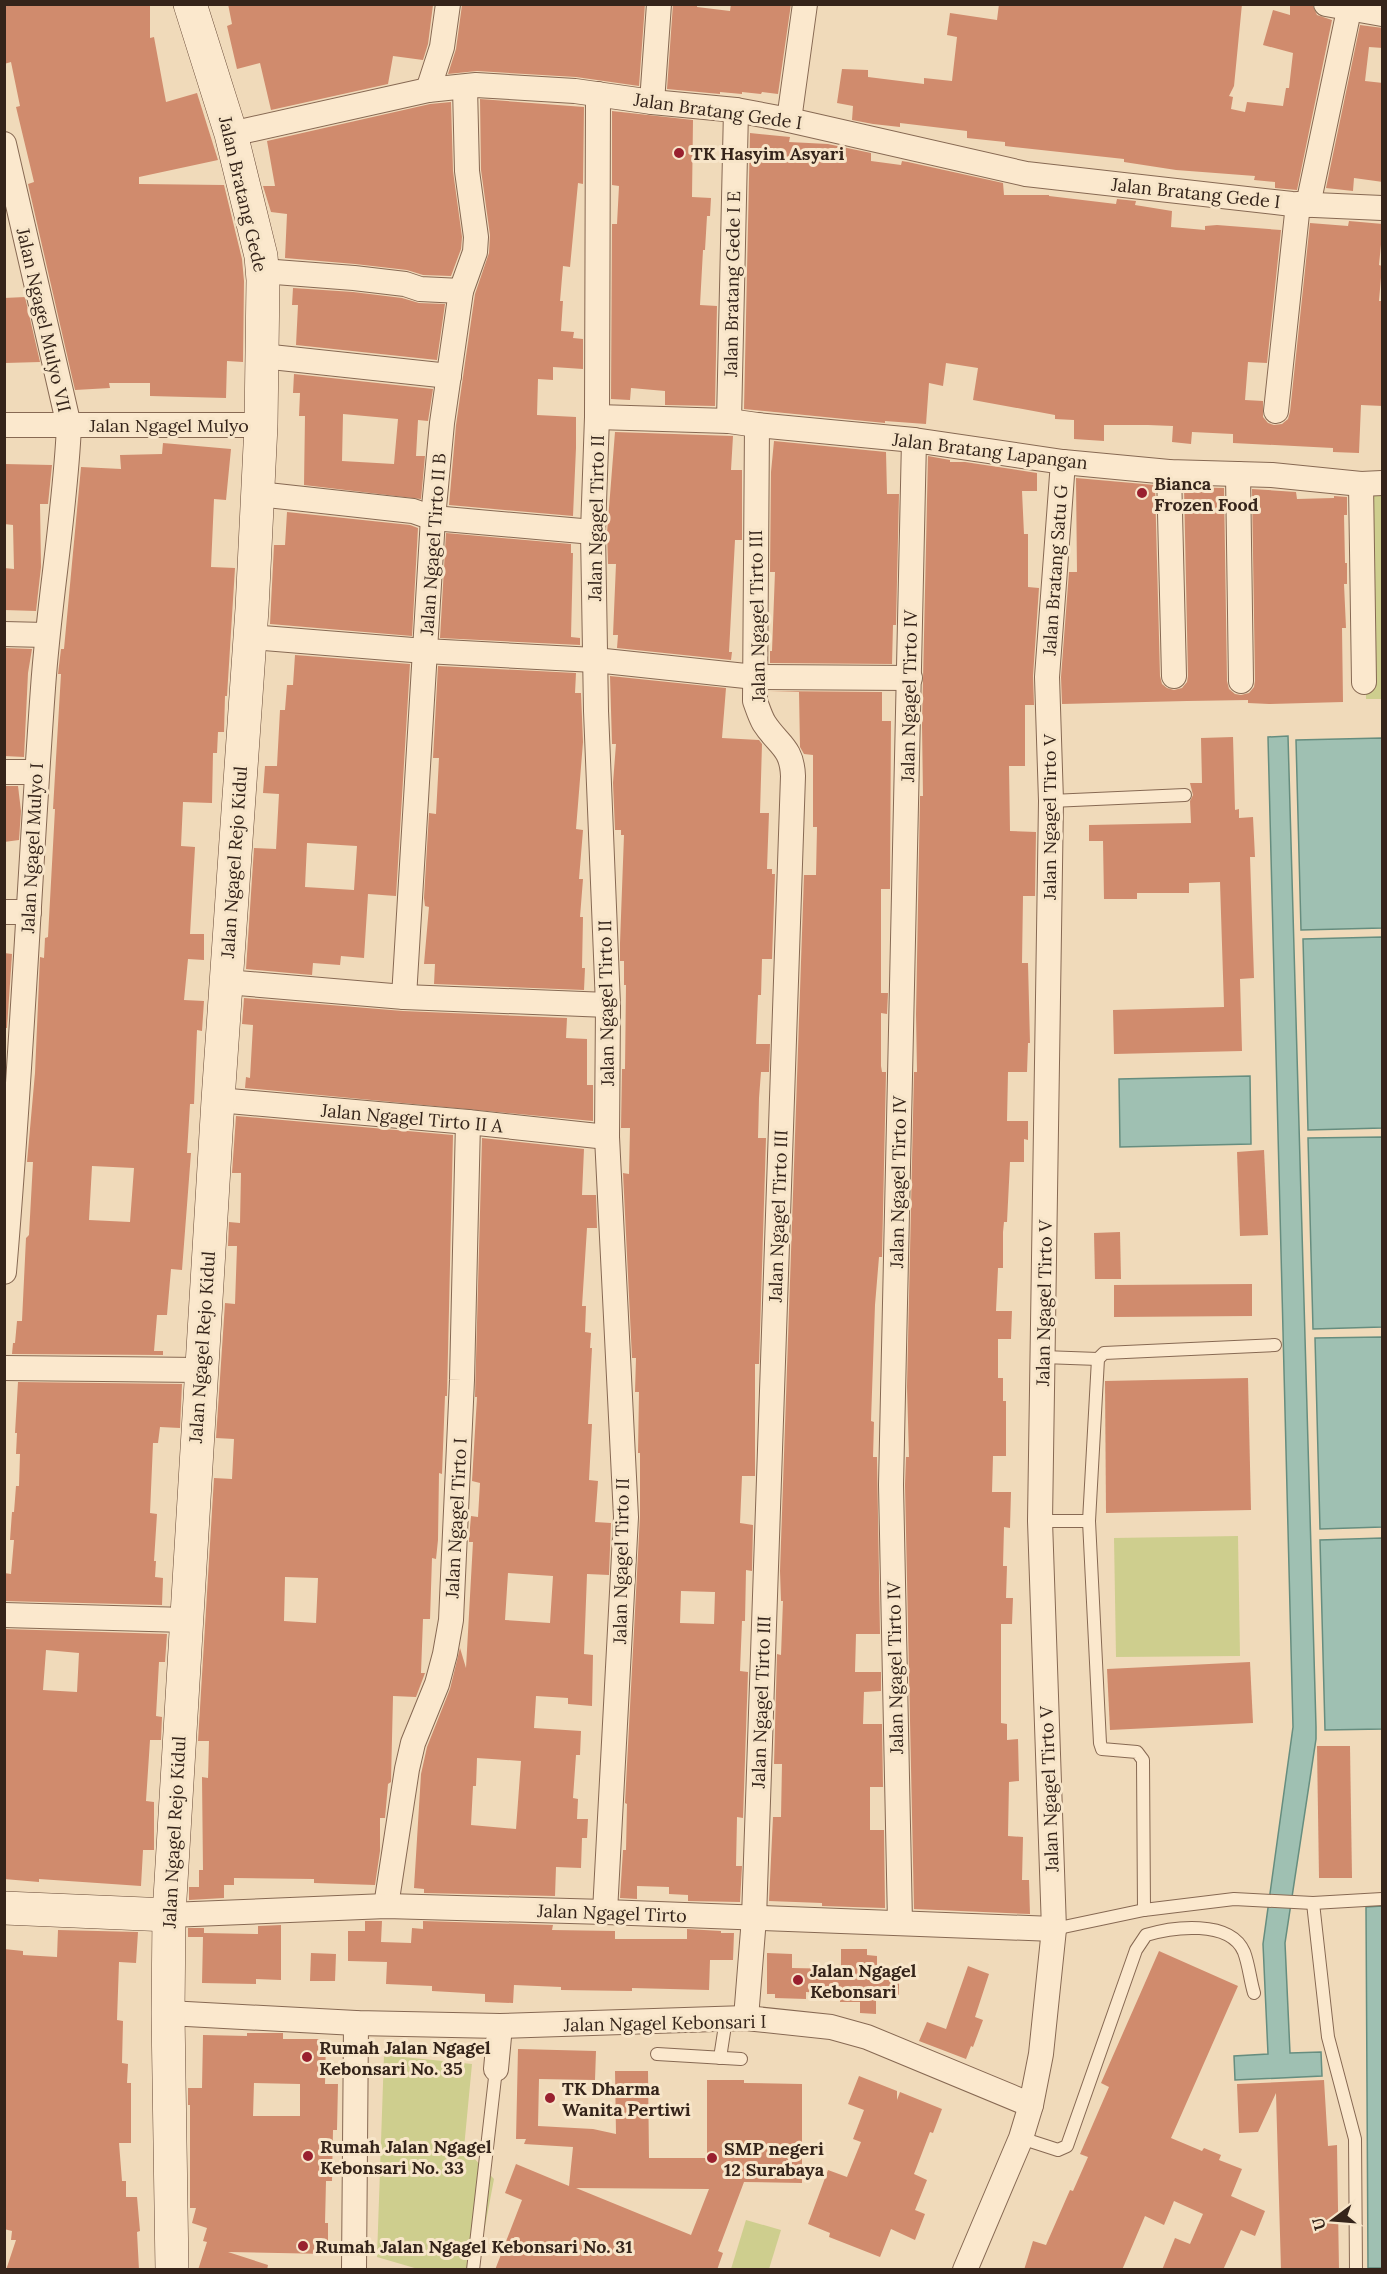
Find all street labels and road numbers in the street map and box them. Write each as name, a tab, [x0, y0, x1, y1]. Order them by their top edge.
street label: Jalan Bratang Gede I	[631, 88, 804, 134]
street label: Jalan Bratang Gede	[214, 113, 272, 274]
street label: Jalan Bratang Gede I	[1109, 173, 1282, 213]
street label: Jalan Bratang Gede I E	[719, 191, 745, 378]
street label: Jalan Ngagel Mulyo VII	[11, 225, 76, 414]
street label: Jalan Ngagel Mulyo	[88, 414, 249, 437]
street label: Jalan Bratang Lapangan	[890, 427, 1089, 474]
street label: Jalan Ngagel Tirto II	[583, 435, 609, 602]
street label: Jalan Ngagel Tirto II B	[415, 452, 451, 637]
street label: Jalan Bratang Satu G	[1037, 484, 1072, 657]
street label: Jalan Ngagel Tirto III	[744, 530, 770, 703]
street label: Jalan Ngagel Tirto IV	[896, 608, 922, 783]
street label: Jalan Ngagel Tirto V	[1038, 733, 1061, 901]
street label: Jalan Ngagel Mulyo I	[16, 762, 48, 935]
street label: Jalan Ngagel Rejo Kidul	[216, 765, 252, 960]
street label: Jalan Ngagel Tirto II	[593, 920, 619, 1087]
street label: Jalan Ngagel Tirto IV	[885, 1094, 911, 1269]
street label: Jalan Ngagel Tirto II A	[319, 1099, 505, 1137]
street label: Jalan Ngagel Tirto III	[763, 1129, 793, 1304]
street label: Jalan Ngagel Tirto V	[1031, 1218, 1057, 1387]
street label: Jalan Ngagel Rejo Kidul	[184, 1250, 220, 1445]
street label: Jalan Ngagel Tirto I	[440, 1437, 472, 1600]
street label: Jalan Ngagel Tirto II	[608, 1478, 634, 1645]
street label: Jalan Ngagel Tirto IV	[882, 1580, 908, 1755]
street label: Jalan Ngagel Tirto III	[746, 1615, 776, 1790]
street label: Jalan Ngagel Tirto V	[1035, 1704, 1063, 1873]
street label: Jalan Ngagel Rejo Kidul	[157, 1735, 191, 1930]
street label: Jalan Ngagel Tirto	[536, 1899, 687, 1927]
street label: Jalan Ngagel Kebonsari I	[562, 2010, 767, 2036]

